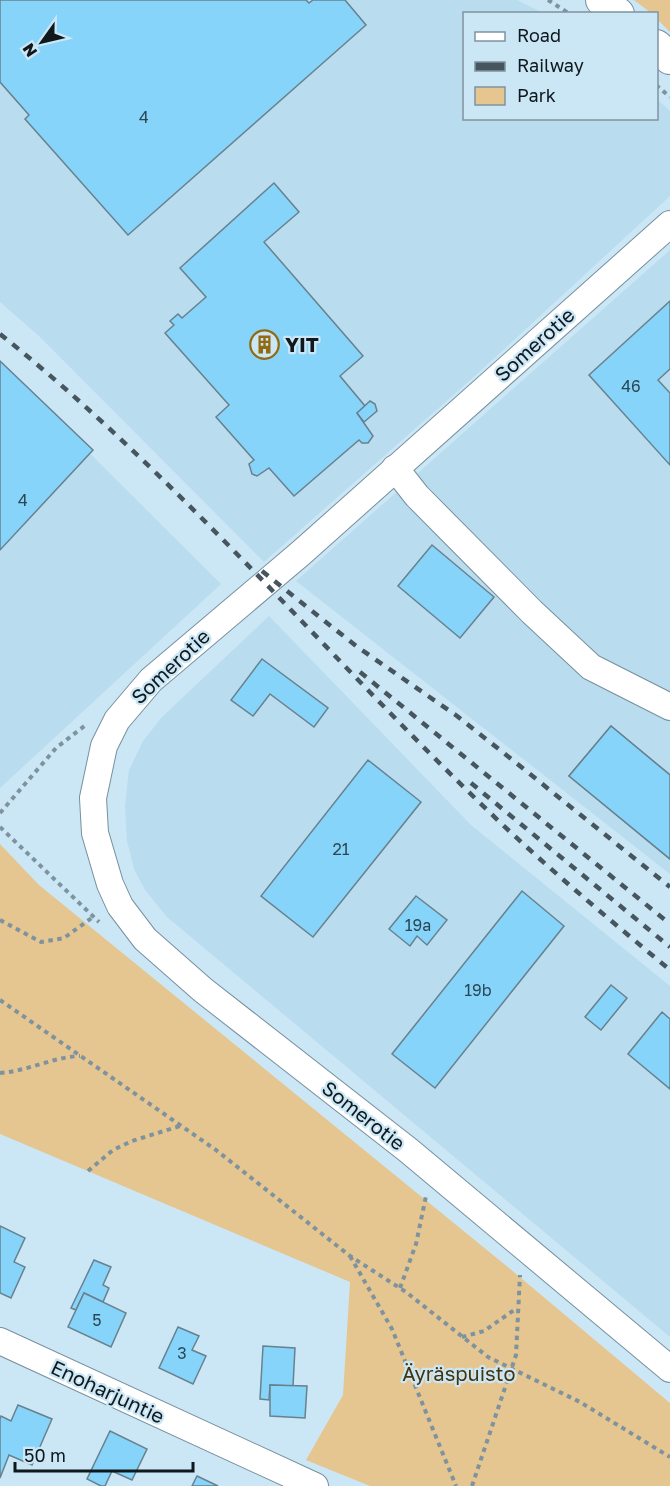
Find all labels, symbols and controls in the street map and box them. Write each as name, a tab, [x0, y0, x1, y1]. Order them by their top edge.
north arrow	[12, 12, 72, 72]
legend	[463, 12, 658, 120]
text: Road	[517, 24, 561, 46]
text: N	[18, 40, 41, 61]
text: Railway	[517, 54, 584, 76]
text: Park	[517, 84, 556, 106]
house number: 4	[139, 107, 149, 127]
street label: Somerotie	[489, 302, 579, 386]
building icon: YIT	[248, 328, 280, 360]
place label: YIT	[285, 332, 319, 356]
house number: 46	[621, 376, 641, 396]
house number: 4	[18, 490, 28, 510]
street label: Somerotie	[126, 624, 214, 708]
house number: 21	[332, 839, 350, 859]
house number: 19a	[405, 915, 431, 935]
house number: 19b	[464, 980, 492, 1000]
street label: Somerotie	[318, 1075, 410, 1155]
house number: 5	[92, 1310, 102, 1330]
house number: 3	[177, 1343, 187, 1363]
street label: Enoharjuntie	[47, 1354, 169, 1428]
park label: Äyräspuisto	[402, 1361, 516, 1385]
scale bar	[15, 1435, 194, 1473]
text: 50 m	[24, 1444, 66, 1466]

